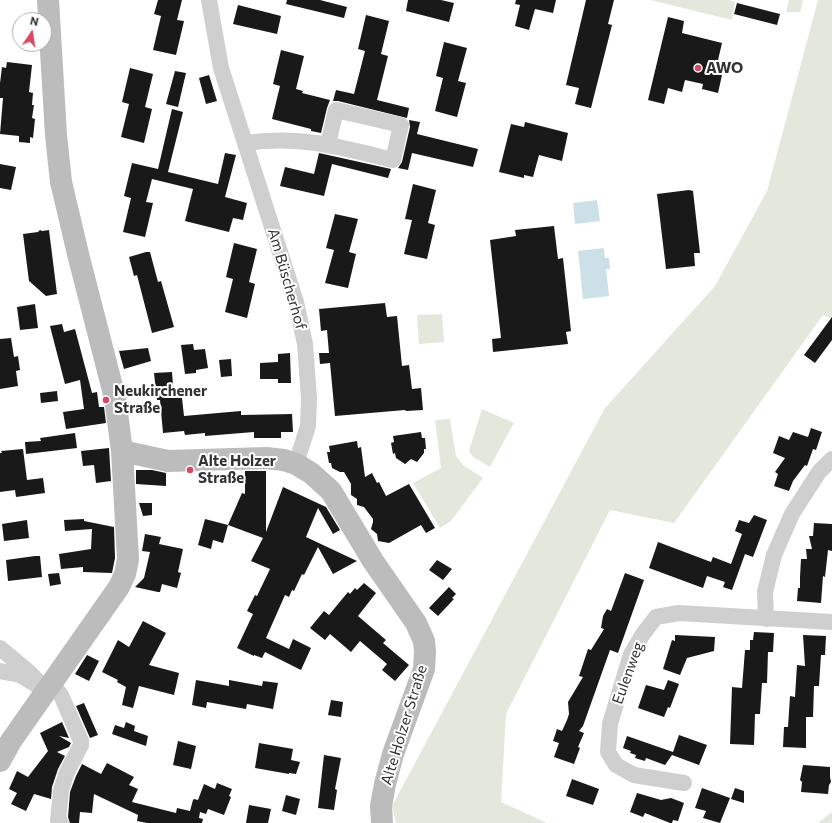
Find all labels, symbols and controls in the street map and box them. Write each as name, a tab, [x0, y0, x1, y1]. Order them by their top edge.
north arrow	[12, 12, 52, 52]
text: N	[29, 14, 40, 28]
place label: AWO	[706, 59, 743, 77]
marker: AWO	[693, 63, 703, 73]
street label: Am Büscherhof	[264, 226, 310, 332]
place label: Neukirchener Straße	[114, 382, 207, 417]
marker: Neukirchener Straße	[101, 395, 111, 405]
place label: Alte Holzer Straße	[198, 452, 276, 487]
marker: Alte Holzer Straße	[185, 465, 195, 475]
street label: Eulenweg	[608, 639, 648, 707]
street label: Alte Holzer Straße	[377, 663, 431, 787]

